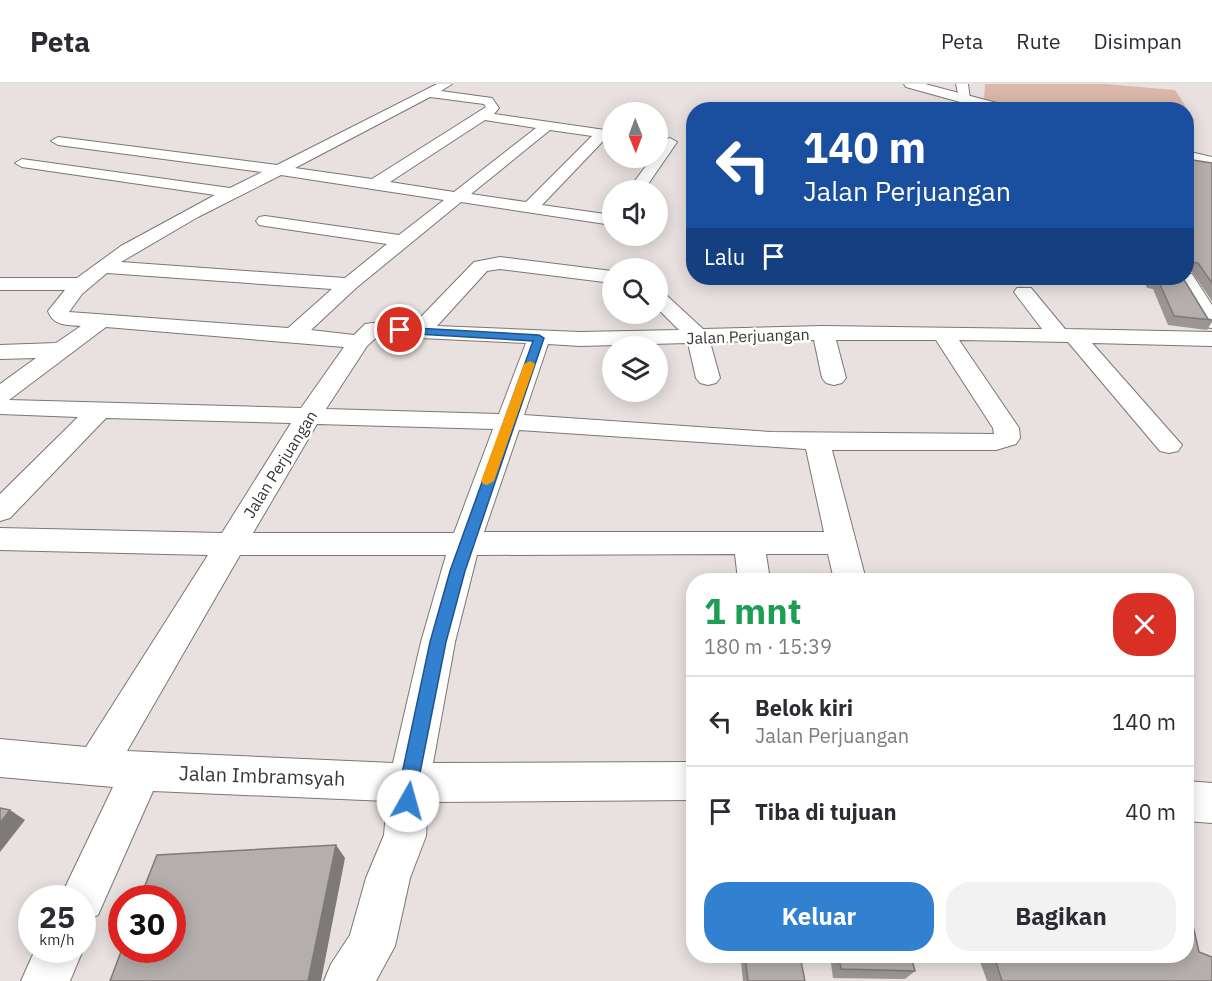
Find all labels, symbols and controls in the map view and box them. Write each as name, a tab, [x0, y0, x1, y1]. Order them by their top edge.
text: Peta	[30, 23, 90, 60]
text: Peta	[941, 27, 983, 55]
text: Rute	[1016, 27, 1061, 55]
text: Disimpan	[1094, 27, 1182, 55]
north arrow	[602, 102, 668, 168]
map controls	[602, 102, 668, 402]
text: 140 m	[803, 120, 926, 175]
icon: left	[704, 126, 782, 204]
text: Jalan Perjuangan	[803, 173, 1011, 208]
button: sound	[602, 180, 668, 246]
icon: arrive	[757, 240, 790, 273]
text: Lalu	[704, 242, 745, 271]
button: search	[602, 258, 668, 324]
pin	[374, 304, 425, 355]
icon: arrive	[383, 313, 416, 346]
street label: Jalan Perjuangan	[686, 324, 810, 348]
button: layers	[602, 336, 668, 402]
street label: Jalan Perjuangan	[239, 406, 321, 522]
text: 1 mnt	[704, 587, 802, 634]
button: close	[1113, 593, 1176, 656]
text: 180 m · 15:39	[704, 633, 832, 660]
text: Belok kiri	[755, 693, 853, 722]
icon: left	[704, 705, 737, 738]
text: 140 m	[1112, 707, 1176, 736]
text: Jalan Perjuangan	[755, 722, 909, 749]
street label: Jalan Imbramsyah	[178, 759, 346, 792]
position arrow	[376, 769, 440, 833]
icon: arrive	[704, 795, 737, 828]
text: Tiba di tujuan	[755, 797, 897, 826]
text: 40 m	[1125, 797, 1176, 826]
button: Keluar	[704, 882, 934, 951]
button: Bagikan	[946, 882, 1176, 951]
speed limit sign: 30	[108, 885, 186, 963]
text: 25	[39, 897, 75, 936]
text: km/h	[39, 930, 75, 949]

